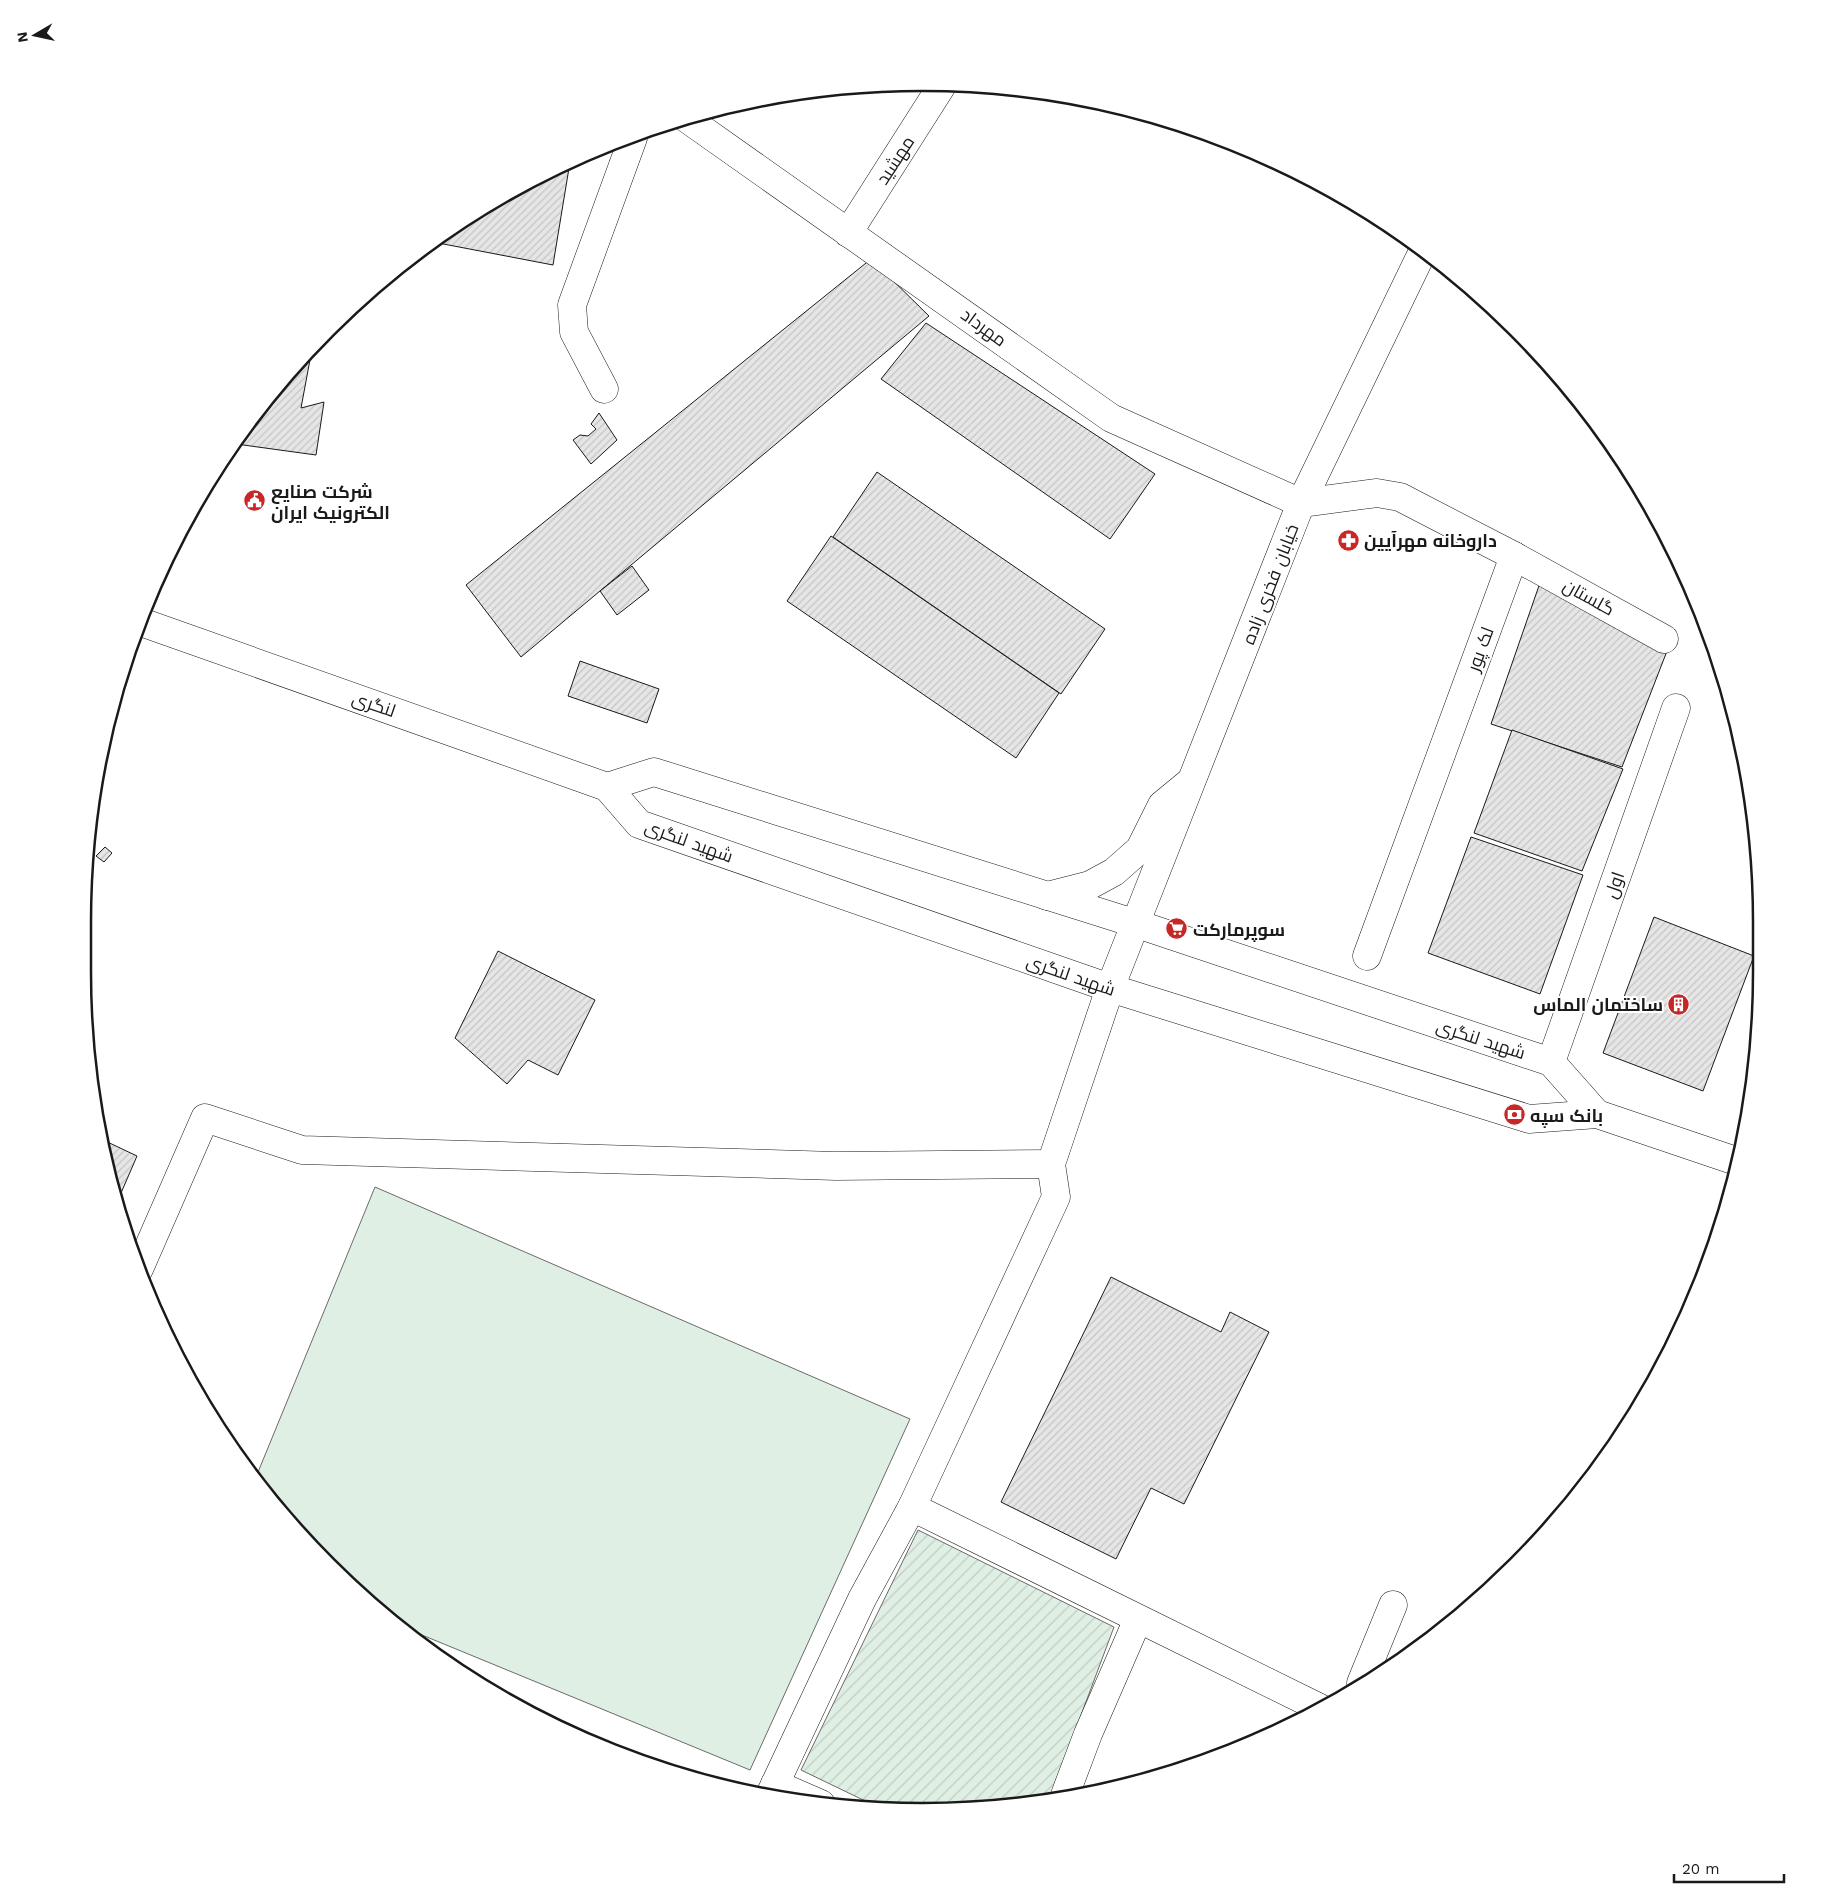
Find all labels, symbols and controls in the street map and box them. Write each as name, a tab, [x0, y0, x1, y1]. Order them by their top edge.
north arrow	[10, 10, 60, 60]
text: N	[13, 31, 31, 43]
street label: مهشید	[872, 132, 919, 189]
street label: مهرداد	[957, 303, 1011, 351]
place label: شرکت صنایع الکترونیک ایران	[271, 481, 390, 524]
public building icon: شرکت صنایع الکترونیک ایران	[243, 489, 267, 513]
street label: خیابان فخری زاده	[1237, 521, 1304, 647]
pharmacy icon: داروخانه مهرآیین	[1336, 528, 1360, 552]
place label: داروخانه مهرآیین	[1364, 530, 1497, 552]
street label: گلستان	[1559, 574, 1618, 621]
street label: لک پور	[1462, 624, 1500, 676]
street label: لنگری	[349, 687, 398, 722]
street label: شهید لنگری	[642, 815, 736, 868]
street label: اول	[1600, 869, 1629, 901]
supermarket icon: سوپرمارکت	[1165, 917, 1189, 941]
place label: سوپرمارکت	[1193, 919, 1285, 942]
street label: شهید لنگری	[1024, 950, 1118, 1001]
building icon: ساختمان الماس	[1667, 992, 1691, 1016]
place label: ساختمان الماس	[1533, 994, 1663, 1016]
street label: شهید لنگری	[1434, 1015, 1528, 1064]
bank icon: بانک سپه	[1502, 1103, 1526, 1127]
place label: بانک سپه	[1530, 1105, 1603, 1128]
scale bar	[1674, 1852, 1784, 1884]
text: 20 m	[1682, 1860, 1720, 1878]

